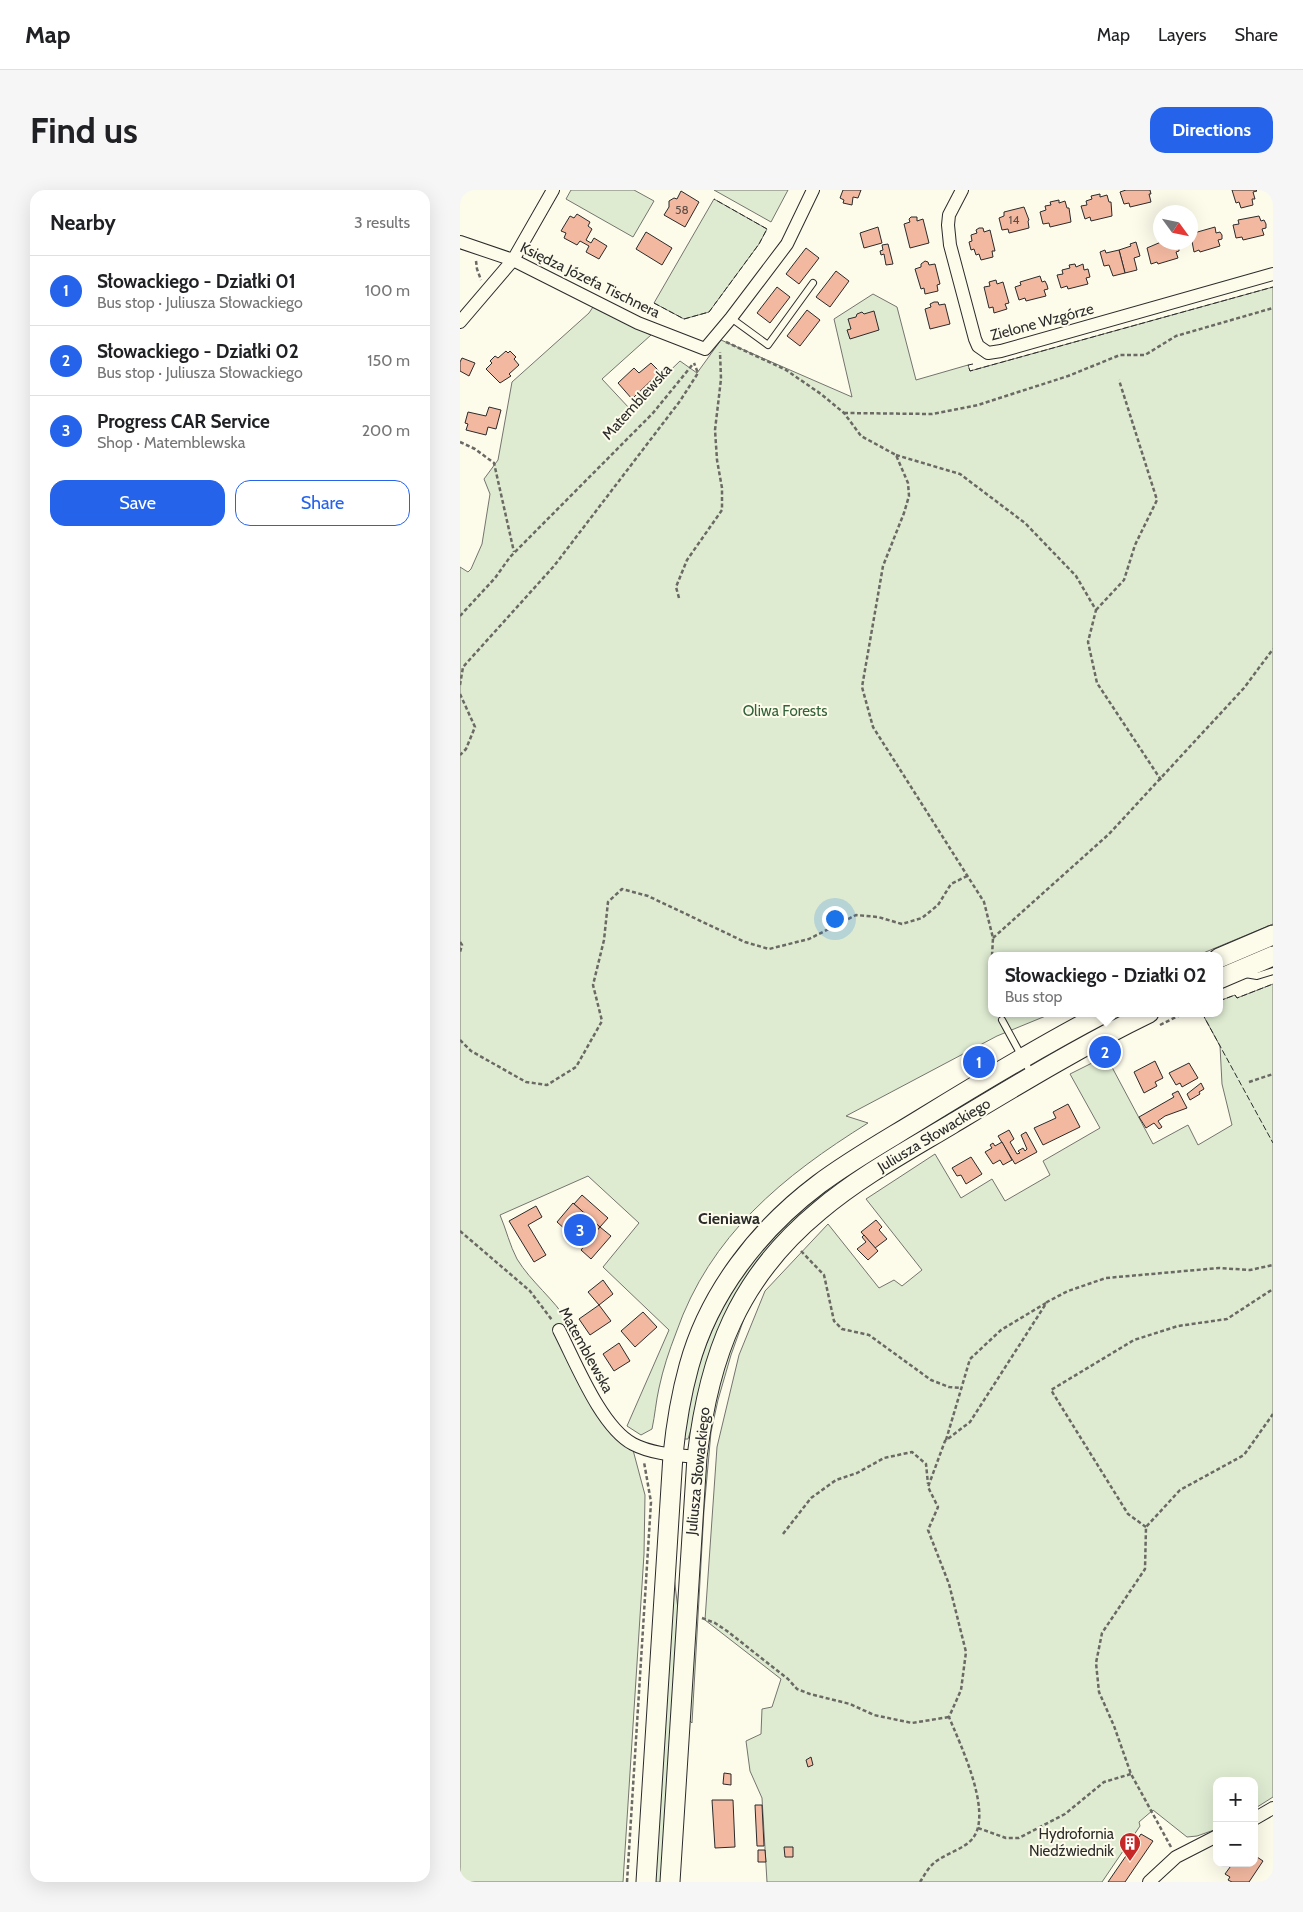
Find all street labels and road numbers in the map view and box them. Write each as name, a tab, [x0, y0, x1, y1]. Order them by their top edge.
street label: Księdza Józefa Tischnera	[517, 238, 664, 322]
street label: Zielone Wzgórze	[988, 299, 1096, 344]
street label: Matemblewska	[598, 360, 676, 443]
street label: Juliusza Słowackiego	[873, 1094, 994, 1176]
street label: Matemblewska	[555, 1304, 617, 1397]
street label: Juliusza Słowackiego	[682, 1406, 714, 1537]

